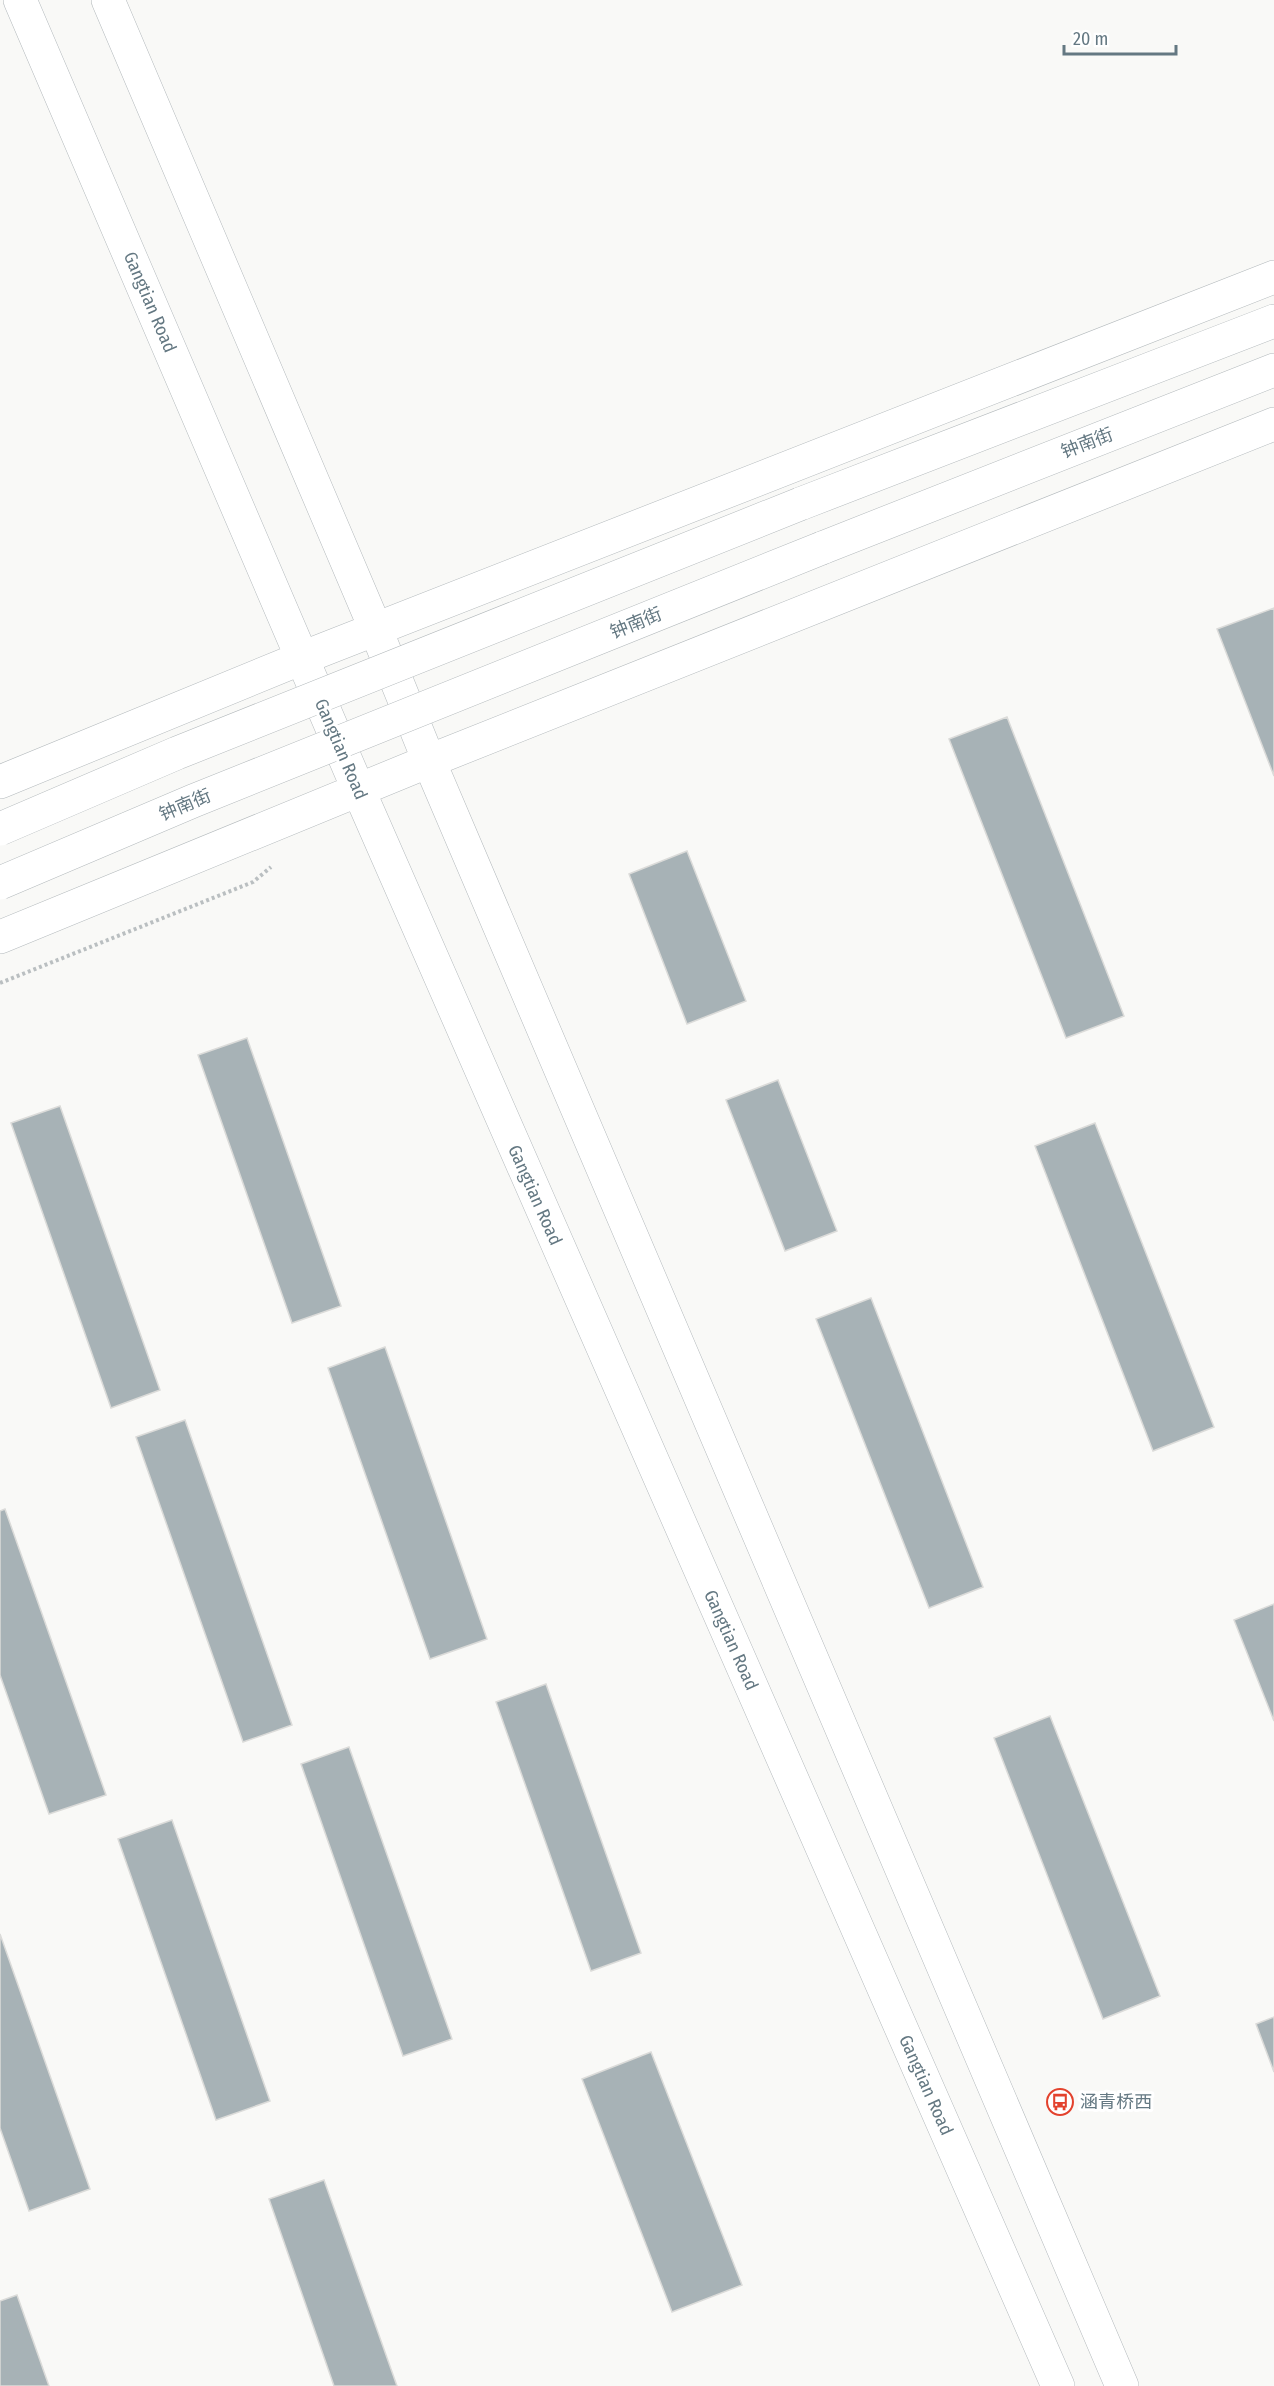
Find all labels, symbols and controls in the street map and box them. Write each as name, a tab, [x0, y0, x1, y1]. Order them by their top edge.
scale bar	[1064, 18, 1176, 56]
text: 20 m	[1073, 28, 1108, 50]
street label: Gangtian Road	[119, 248, 181, 356]
street label: 钟南街	[1058, 423, 1116, 463]
street label: 钟南街	[607, 603, 665, 643]
street label: Gangtian Road	[310, 695, 372, 803]
street label: 钟南街	[156, 784, 214, 826]
street label: Gangtian Road	[503, 1141, 567, 1249]
street label: Gangtian Road	[699, 1586, 763, 1694]
street label: Gangtian Road	[894, 2031, 958, 2139]
bus stop icon: 涵青桥西	[1045, 2087, 1075, 2117]
place label: 涵青桥西	[1080, 2091, 1152, 2113]

